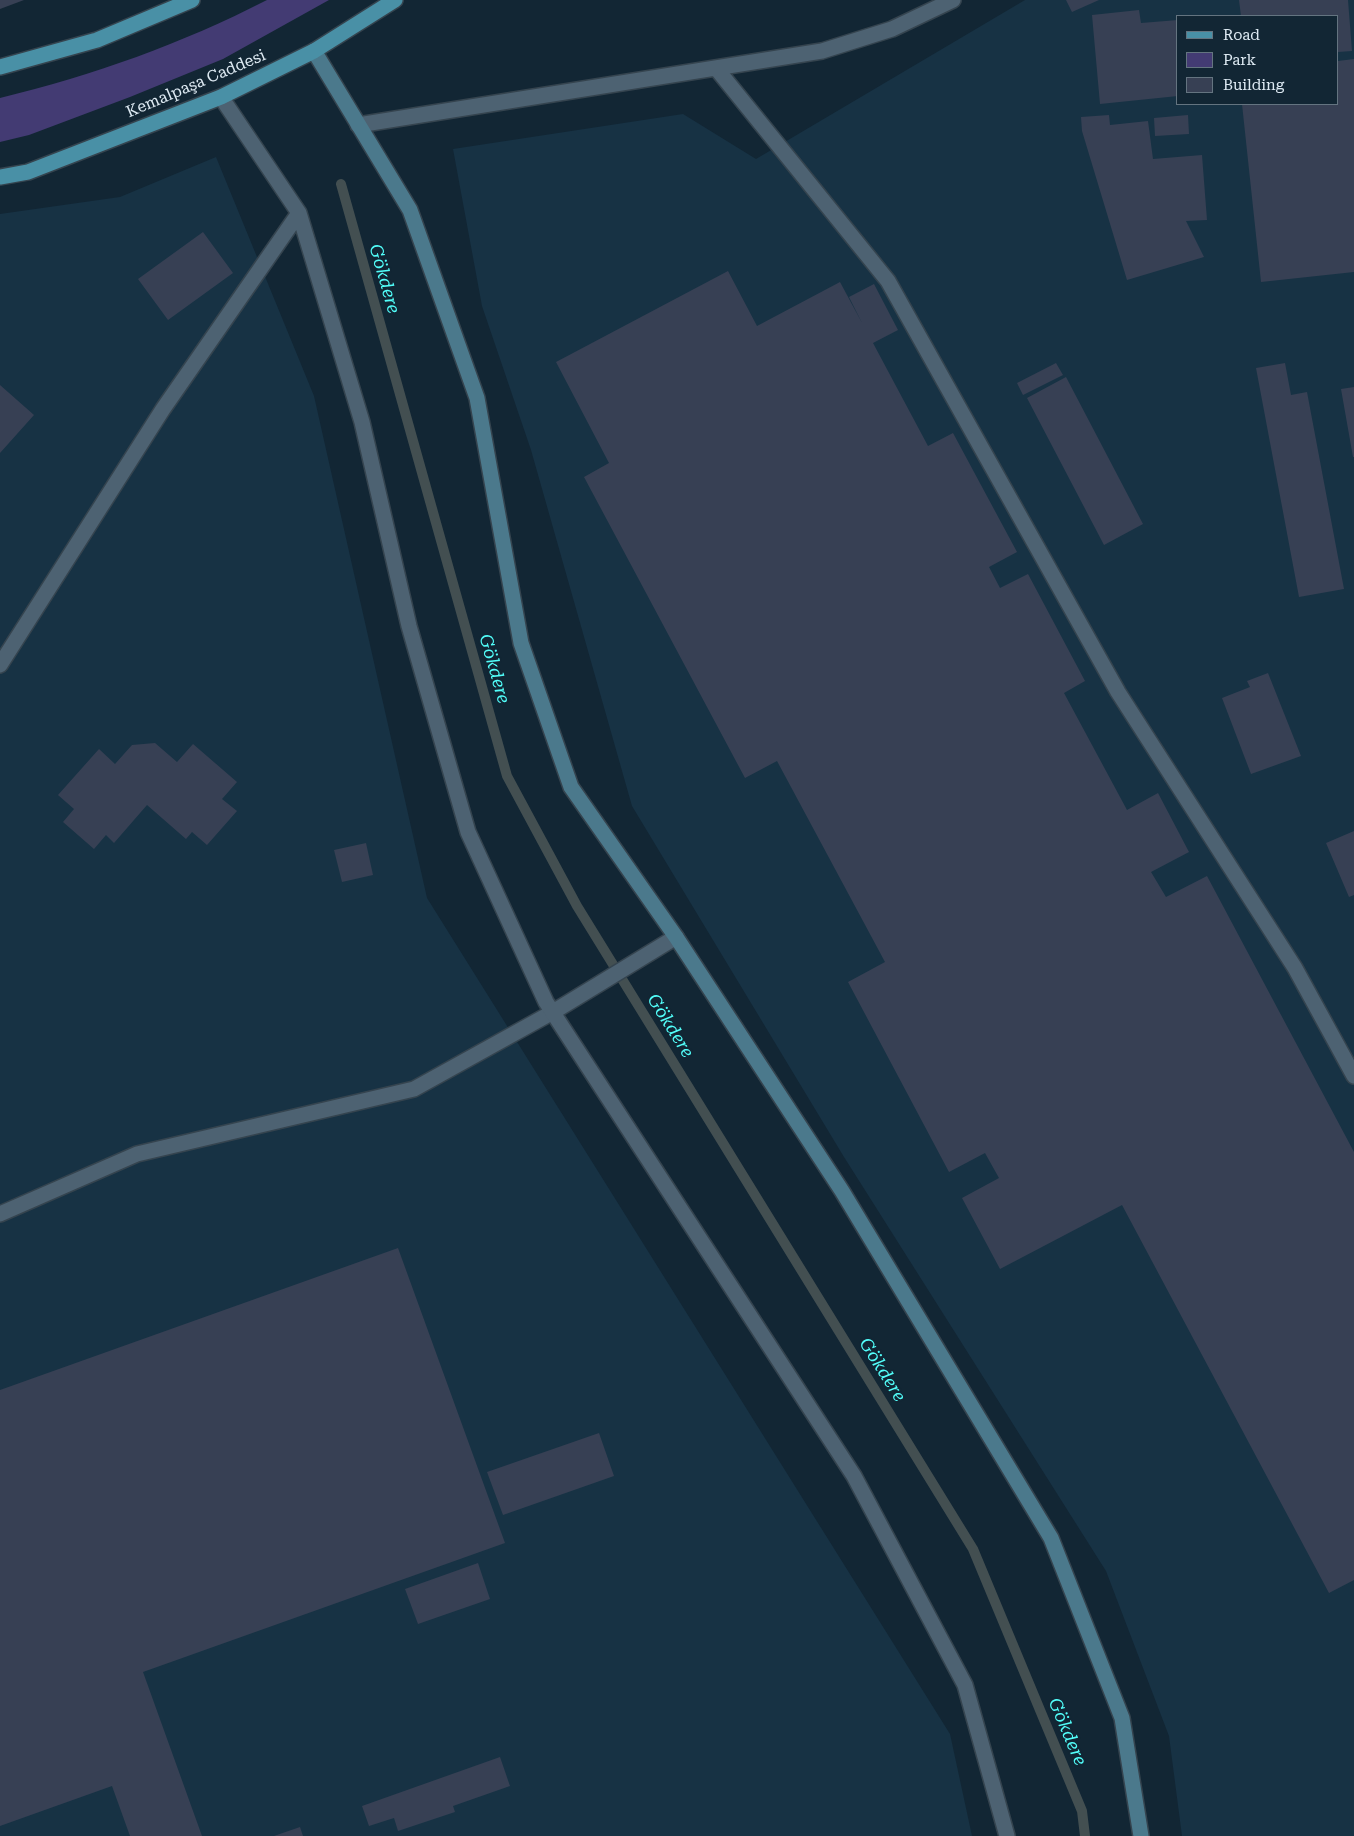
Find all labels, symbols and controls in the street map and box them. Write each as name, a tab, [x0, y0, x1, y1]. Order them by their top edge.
legend	[1176, 15, 1339, 105]
text: Road	[1223, 26, 1260, 44]
street label: Kemalpaşa Caddesi	[123, 46, 269, 122]
text: Park	[1223, 51, 1256, 69]
text: Building	[1223, 76, 1284, 94]
water label: Gökdere	[364, 242, 404, 316]
water label: Gökdere	[474, 632, 514, 706]
water label: Gökdere	[642, 990, 698, 1062]
water label: Gökdere	[854, 1334, 910, 1406]
water label: Gökdere	[1043, 1695, 1091, 1769]

